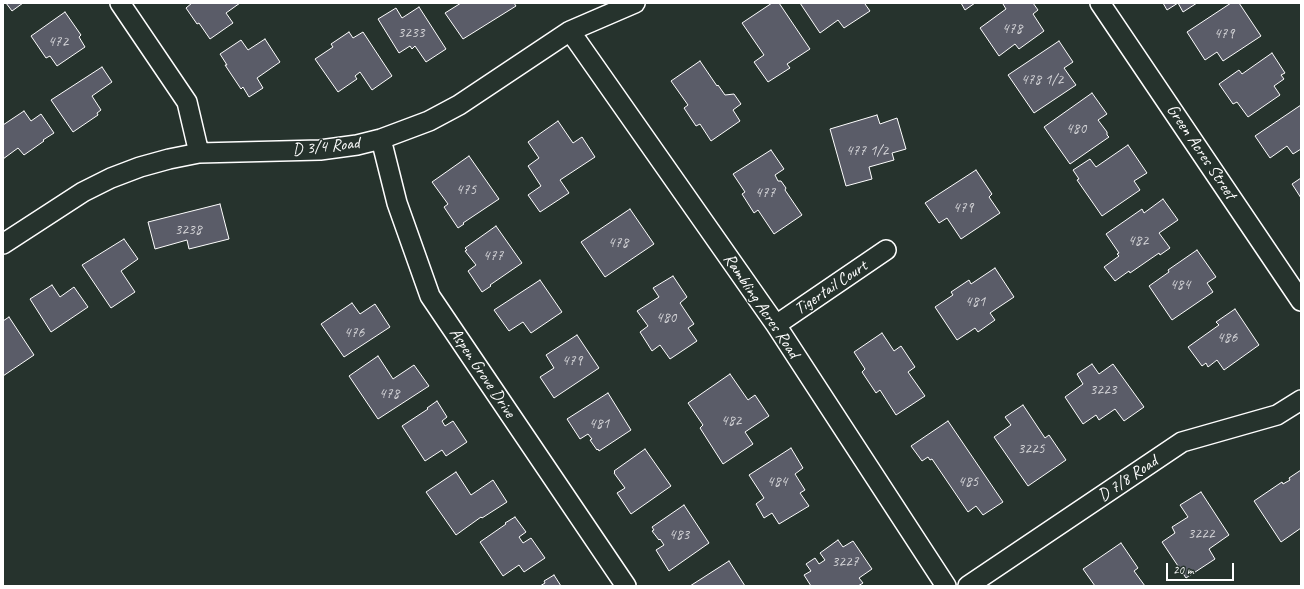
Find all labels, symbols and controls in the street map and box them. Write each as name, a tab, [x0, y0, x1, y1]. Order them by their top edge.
house number: 478	[1002, 20, 1022, 38]
house number: 3233	[398, 24, 424, 42]
house number: 479	[1214, 25, 1234, 43]
house number: 472	[48, 33, 68, 51]
house number: 478 1/2	[1021, 71, 1063, 89]
street label: Green Acres Street	[1162, 101, 1240, 203]
house number: 480	[1066, 120, 1086, 138]
street label: D 3/4 Road	[291, 133, 361, 161]
house number: 477 1/2	[846, 142, 888, 160]
house number: 475	[456, 181, 476, 199]
house number: 477	[755, 184, 775, 202]
house number: 479	[953, 199, 973, 217]
house number: 3238	[175, 221, 201, 239]
house number: 482	[1128, 232, 1148, 250]
house number: 478	[608, 234, 628, 252]
house number: 477	[483, 247, 503, 265]
street label: Rambling Acres Road	[719, 250, 803, 362]
street label: Tigertail Court	[791, 256, 871, 320]
house number: 484	[1170, 276, 1190, 294]
house number: 481	[965, 293, 985, 311]
house number: 480	[656, 309, 676, 327]
house number: 476	[344, 324, 364, 342]
street label: Aspen Grove Drive	[444, 324, 520, 422]
house number: 486	[1217, 329, 1237, 347]
house number: 479	[562, 352, 582, 370]
house number: 3223	[1090, 381, 1116, 399]
house number: 478	[379, 385, 399, 403]
house number: 482	[721, 412, 741, 430]
house number: 481	[589, 415, 609, 433]
house number: 3225	[1018, 440, 1044, 458]
street label: D 7/8 Road	[1094, 452, 1162, 506]
house number: 484	[767, 473, 787, 491]
house number: 485	[958, 473, 978, 491]
house number: 3222	[1188, 525, 1214, 543]
house number: 483	[669, 526, 689, 544]
house number: 3227	[832, 553, 858, 571]
scale bar	[1168, 555, 1236, 581]
text: 20 m	[1173, 562, 1193, 578]

